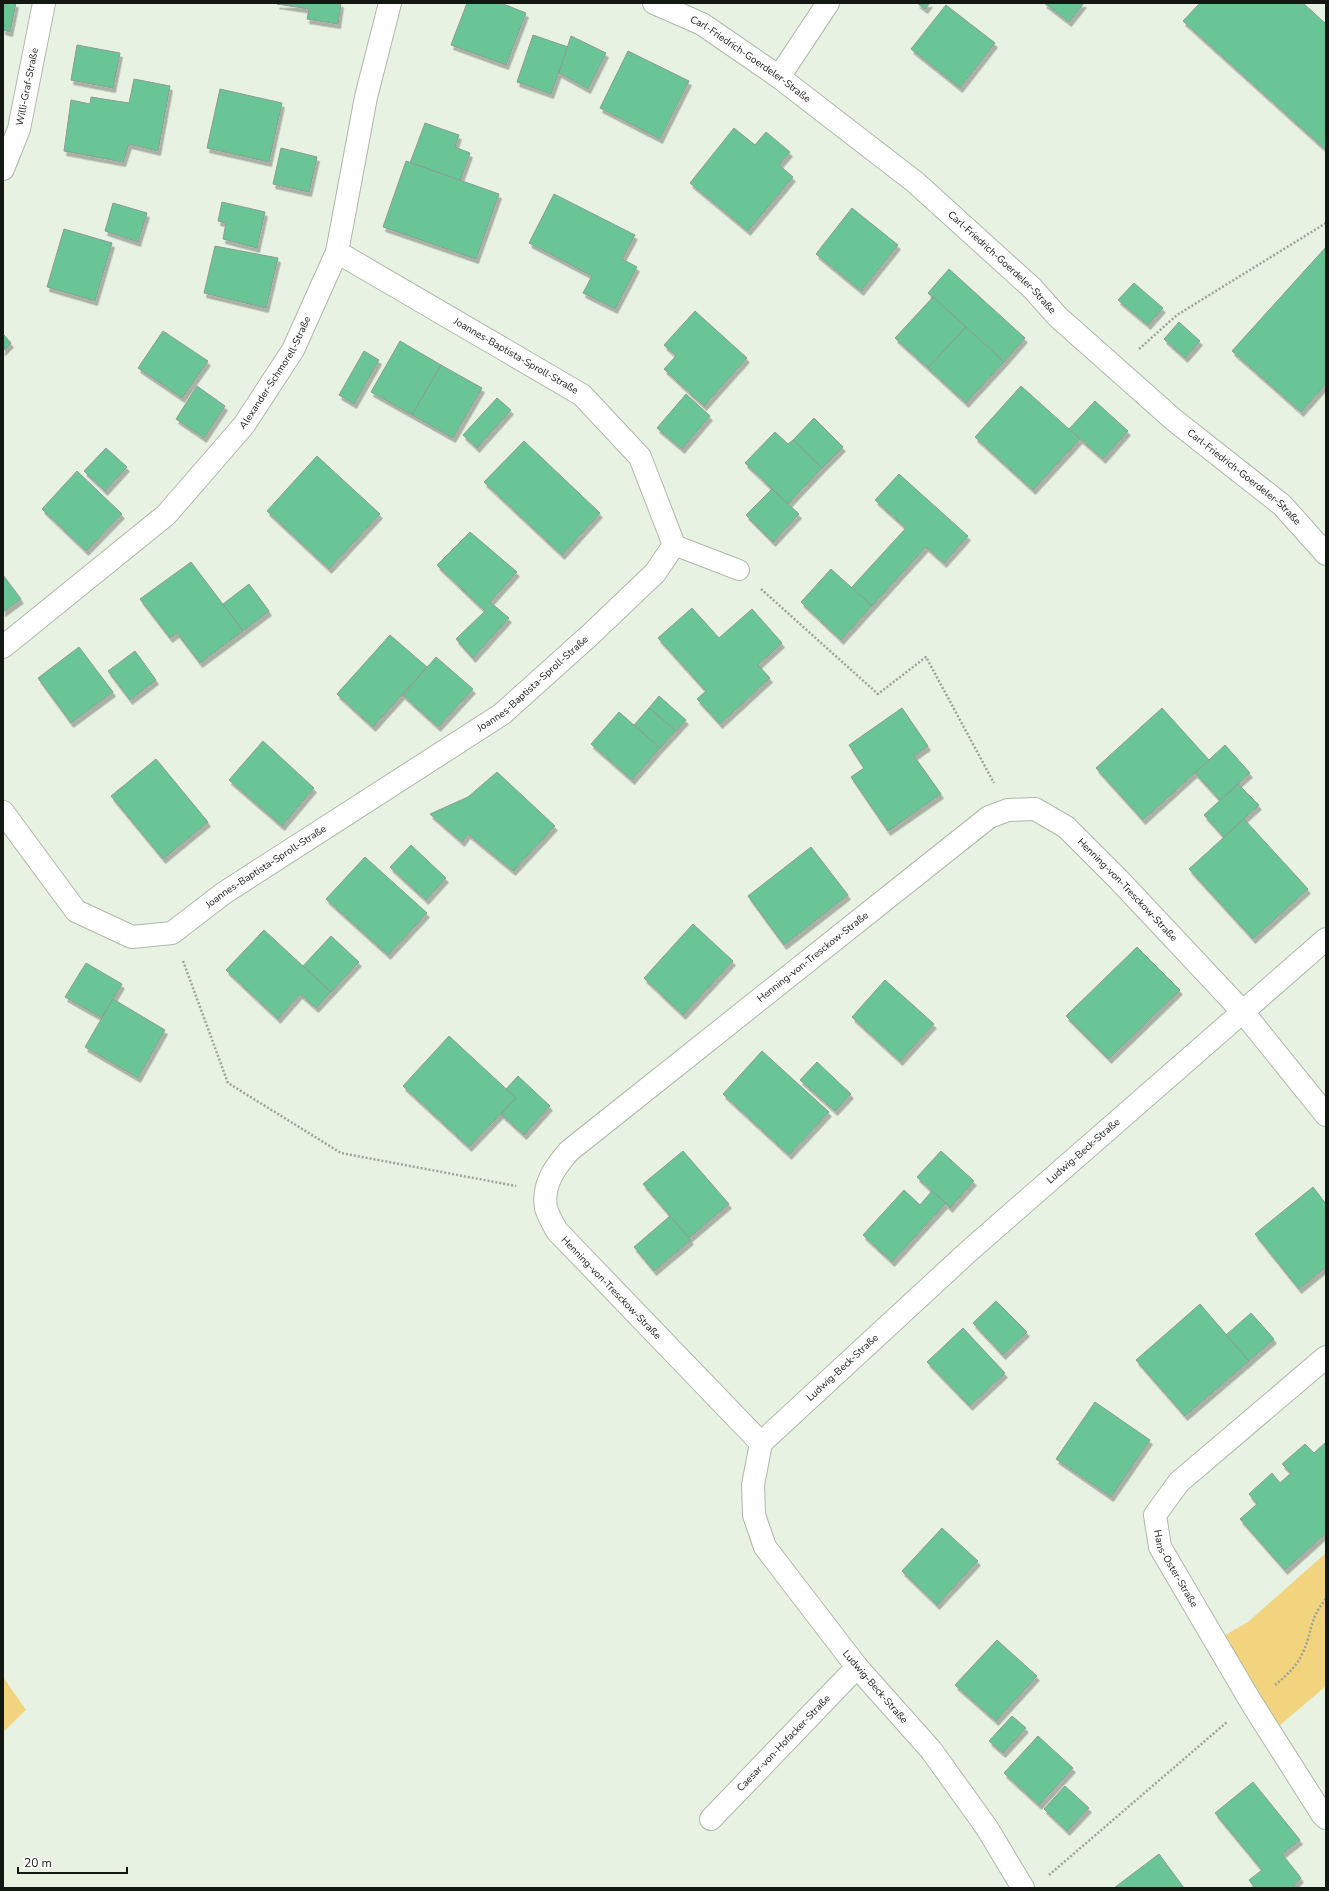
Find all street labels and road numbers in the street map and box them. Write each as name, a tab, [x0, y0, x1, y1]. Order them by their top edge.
street label: Carl-Friedrich-Goerdeler-Straße	[688, 13, 813, 106]
street label: Willi-Graf-Straße	[13, 47, 42, 127]
street label: Carl-Friedrich-Goerdeler-Straße	[945, 208, 1059, 317]
street label: Alexander-Schmorell-Straße	[236, 314, 314, 432]
street label: Joannes-Baptista-Sproll-Straße	[450, 314, 581, 398]
street label: Carl-Friedrich-Goerdeler-Straße	[1184, 426, 1304, 528]
street label: Joannes-Baptista-Sproll-Straße	[474, 633, 591, 736]
street label: Joannes-Baptista-Sproll-Straße	[202, 822, 329, 912]
street label: Henning-von-Tresckow-Straße	[1074, 835, 1180, 945]
street label: Henning-von-Tresckow-Straße	[754, 908, 871, 1006]
street label: Ludwig-Beck-Straße	[1044, 1115, 1123, 1187]
street label: Henning-von-Tresckow-Straße	[558, 1233, 664, 1343]
street label: Ludwig-Beck-Straße	[804, 1331, 882, 1404]
street label: Hans-Oster-Straße	[1150, 1529, 1201, 1610]
street label: Ludwig-Beck-Straße	[839, 1647, 911, 1727]
street label: Caesar-von-Hofacker-Straße	[734, 1692, 834, 1795]

